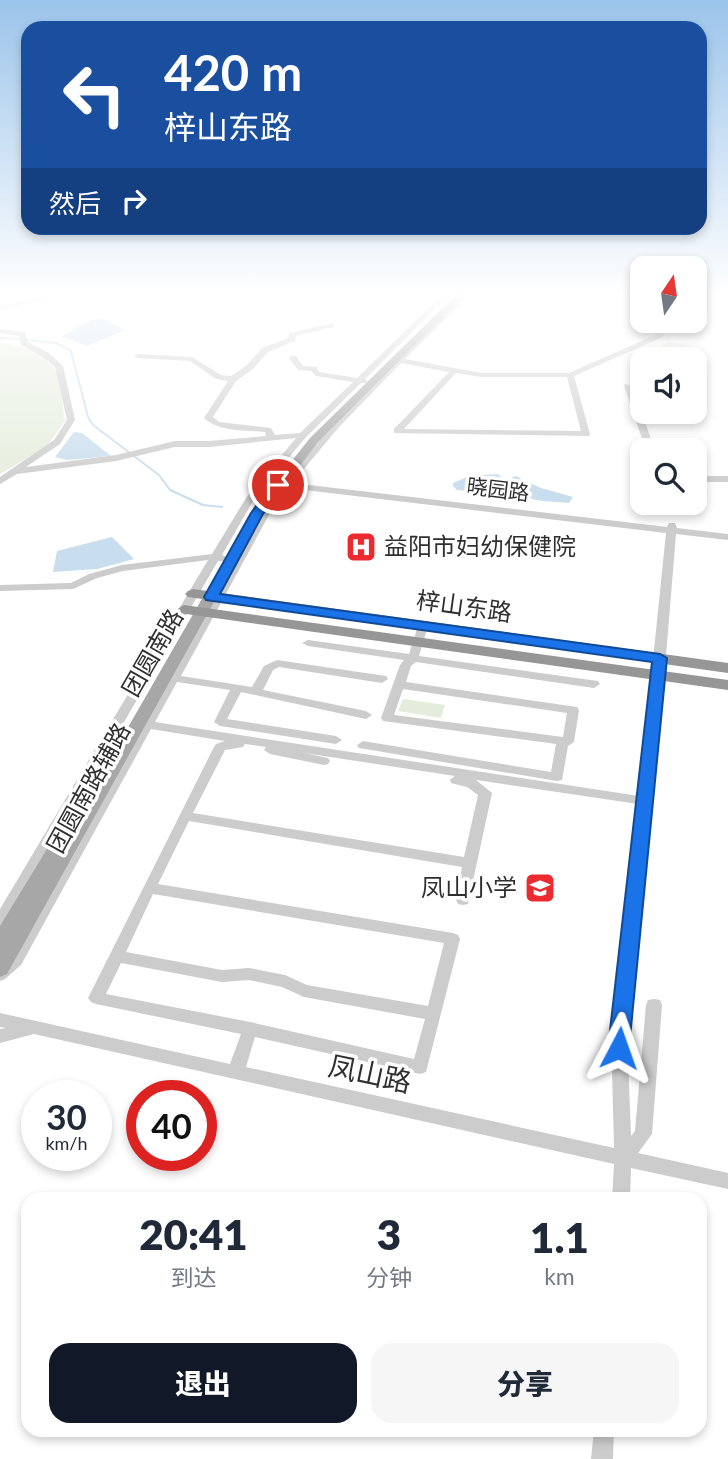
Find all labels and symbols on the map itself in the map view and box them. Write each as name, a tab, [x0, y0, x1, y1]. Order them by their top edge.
north arrow	[630, 256, 707, 332]
pin	[248, 455, 308, 515]
street label: 晓园路	[465, 472, 531, 505]
hospital icon: 益阳市妇幼保健院	[344, 530, 378, 564]
place label: 益阳市妇幼保健院	[384, 531, 576, 560]
street label: 梓山东路	[415, 584, 514, 627]
street label: 团圆南路	[115, 603, 188, 701]
street label: 团圆南路辅路	[40, 717, 135, 857]
school or university icon: 凤山小学	[523, 871, 557, 905]
place label: 凤山小学	[421, 872, 517, 901]
position arrow	[582, 1011, 656, 1085]
street label: 凤山路	[326, 1048, 415, 1098]
speed limit sign: 40	[126, 1080, 217, 1171]

